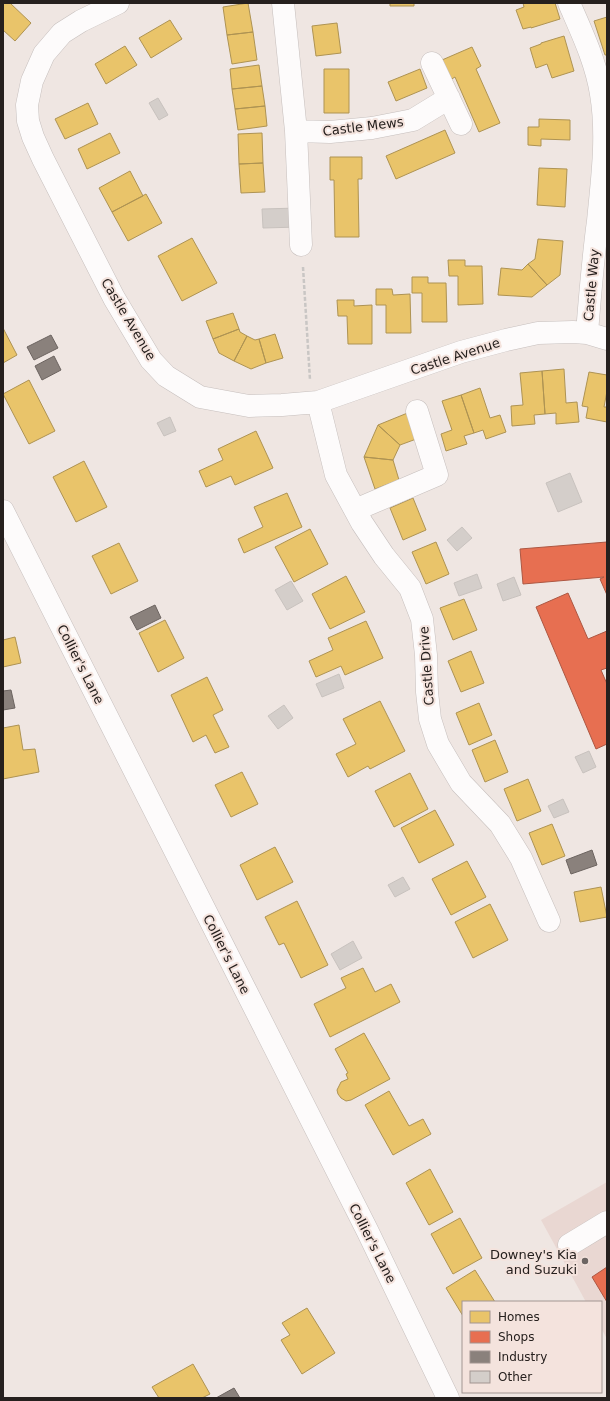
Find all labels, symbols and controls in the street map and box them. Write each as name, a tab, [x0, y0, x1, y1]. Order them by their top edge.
street label: Castle Mews	[322, 114, 405, 139]
street label: Castle Way	[581, 248, 602, 322]
street label: Castle Avenue	[98, 276, 159, 363]
street label: Castle Avenue	[409, 335, 502, 378]
street label: Collier's Lane	[54, 622, 107, 706]
street label: Castle Drive	[416, 626, 437, 706]
street label: Collier's Lane	[200, 912, 253, 996]
street label: Collier's Lane	[346, 1201, 399, 1285]
place label: Downey's Kia and Suzuki	[490, 1247, 577, 1277]
marker: Downey's Kia and Suzuki	[580, 1256, 590, 1266]
legend	[462, 1301, 602, 1393]
text: Homes	[498, 1310, 540, 1324]
text: Shops	[498, 1330, 534, 1344]
text: Industry	[498, 1350, 547, 1364]
text: Other	[498, 1370, 532, 1384]

